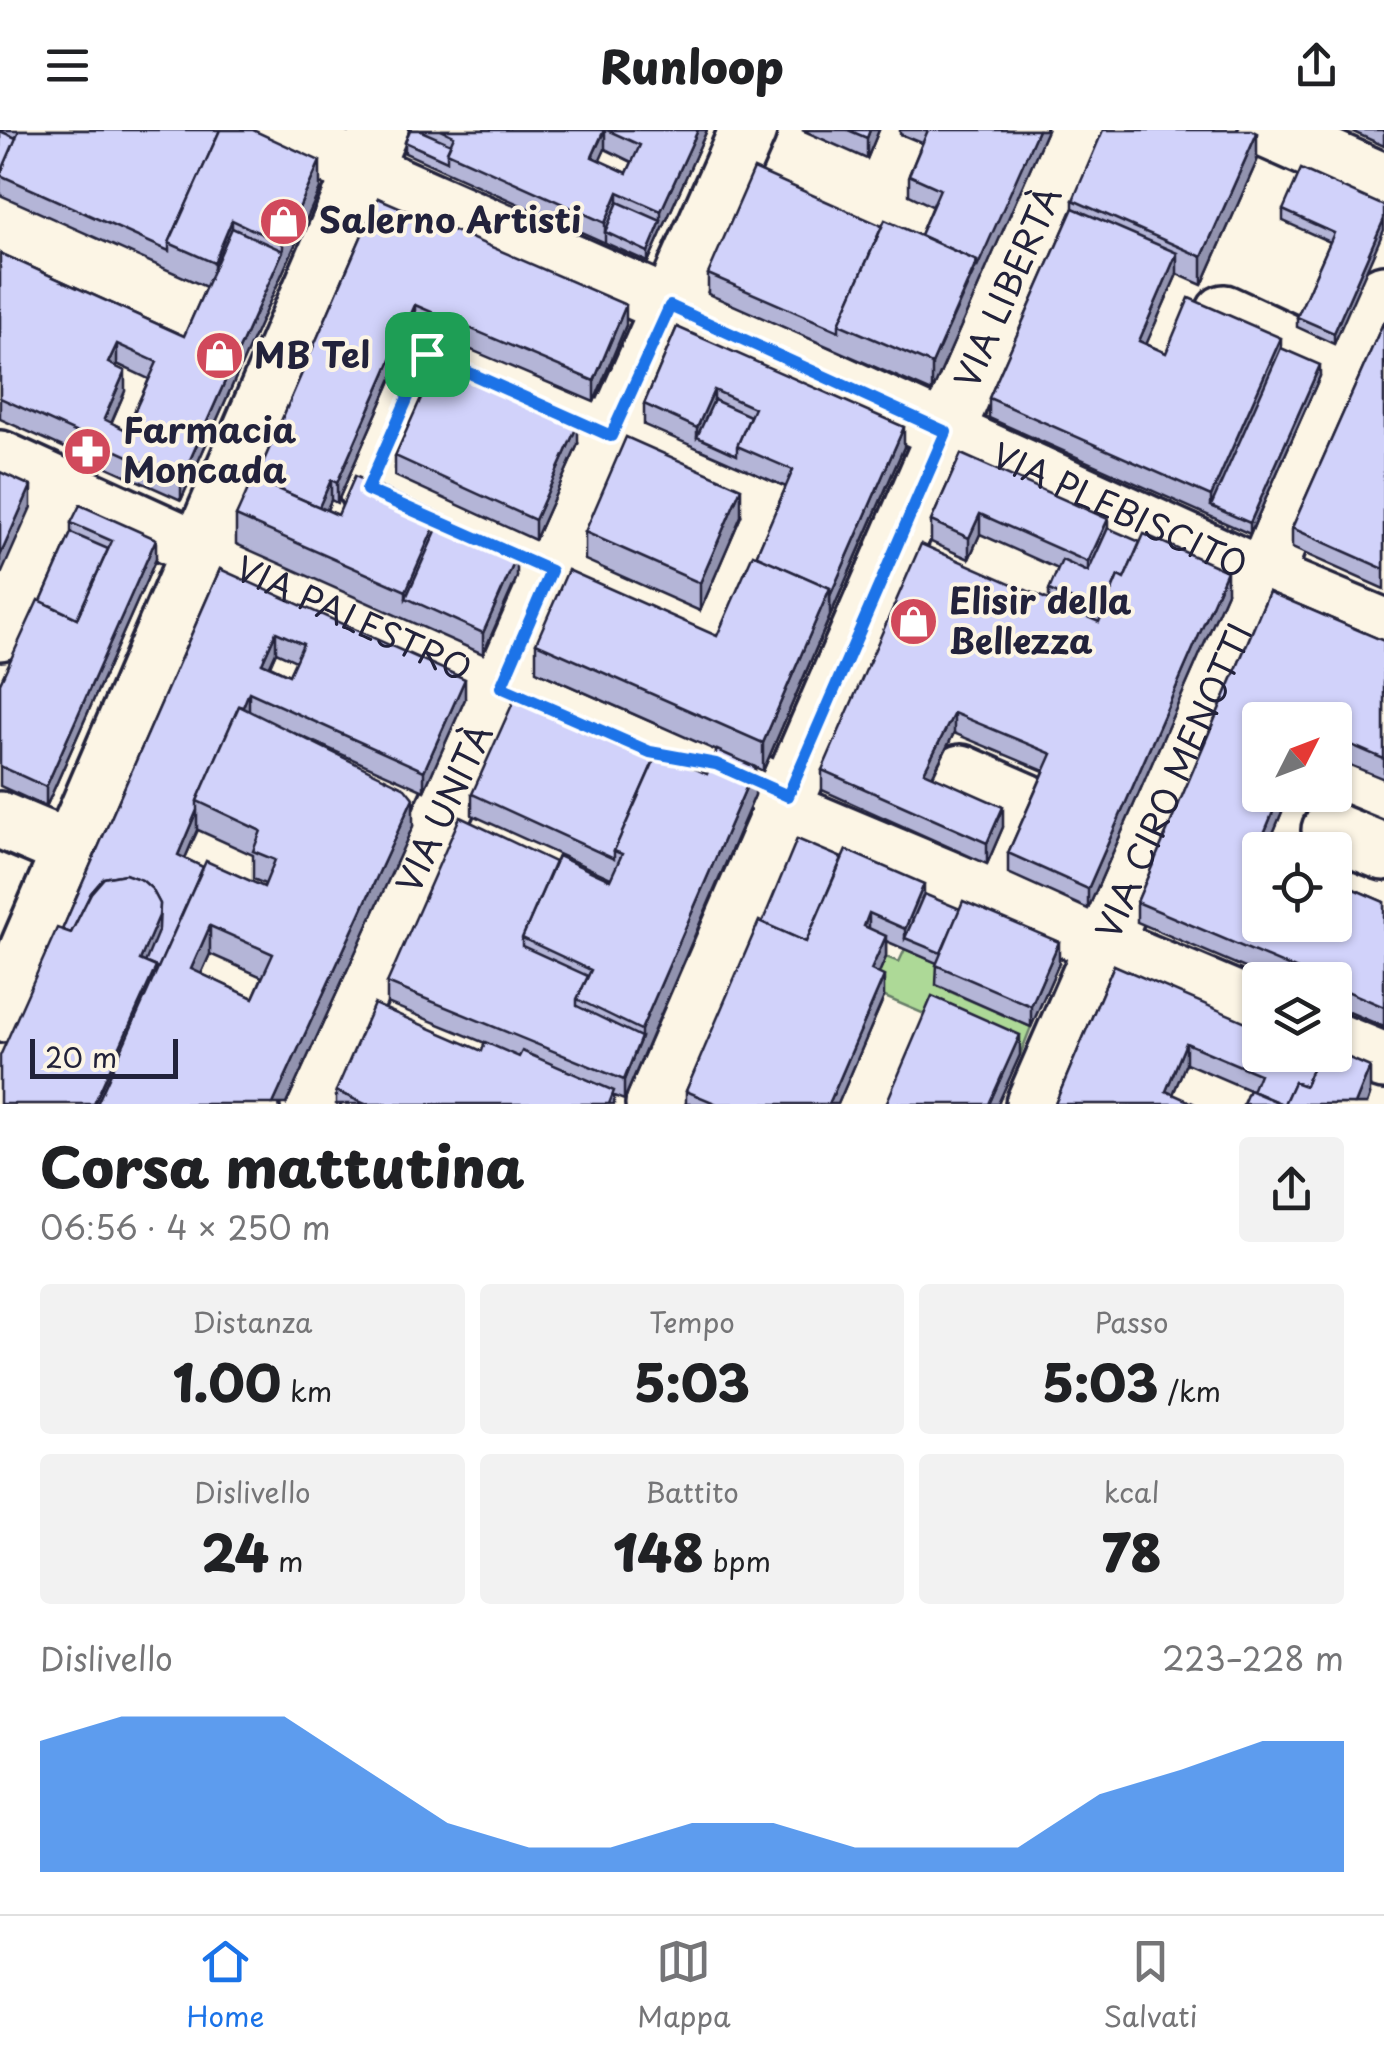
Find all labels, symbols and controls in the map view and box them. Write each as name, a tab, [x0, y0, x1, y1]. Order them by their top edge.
text: Runloop	[600, 31, 784, 99]
icon: menu	[40, 38, 95, 93]
icon: share	[1289, 38, 1344, 93]
street label: VIA LIBERTÀ	[939, 177, 1073, 396]
place label: Salerno Artisti	[319, 192, 582, 245]
shop icon: Salerno Artisti	[258, 195, 310, 247]
pin	[385, 312, 470, 397]
place label: MB Tel	[254, 327, 370, 380]
icon: arrive	[400, 327, 455, 382]
shop icon: MB Tel	[193, 330, 245, 382]
place label: Farmacia Moncada	[123, 402, 296, 495]
pharmacy icon: Farmacia Moncada	[62, 425, 114, 477]
street label: VIA PLEBISCITO	[984, 427, 1257, 590]
street label: VIA PALESTRO	[228, 541, 481, 694]
place label: Elisir della Bellezza	[949, 573, 1132, 666]
shop icon: Elisir della Bellezza	[888, 596, 940, 648]
street label: VIA CIRO MENOTTI	[1080, 614, 1265, 947]
north arrow	[1242, 702, 1352, 812]
map controls	[1242, 702, 1352, 1072]
street label: VIA UNITÀ	[381, 715, 505, 901]
button: locate	[1242, 832, 1352, 942]
button: layers	[1242, 962, 1352, 1072]
scale bar	[30, 1034, 178, 1078]
text: 20 m	[45, 1035, 117, 1078]
text: Corsa mattutina	[40, 1124, 525, 1207]
button: share	[1239, 1137, 1344, 1242]
text: 06:56 · 4 × 250 m	[40, 1203, 331, 1251]
text: Distanza	[192, 1300, 312, 1343]
text: Tempo	[649, 1300, 735, 1343]
text: Passo	[1095, 1300, 1169, 1343]
text: 1.00	[172, 1343, 281, 1419]
text: 5:03	[634, 1343, 750, 1419]
text: 5:03	[1042, 1343, 1158, 1419]
text: km	[281, 1369, 332, 1412]
text: /km	[1158, 1369, 1221, 1412]
text: Dislivello	[194, 1470, 310, 1513]
text: Battito	[645, 1470, 739, 1513]
text: kcal	[1104, 1470, 1160, 1513]
text: 24	[201, 1513, 269, 1589]
text: 148	[613, 1513, 704, 1589]
text: 78	[1102, 1513, 1162, 1589]
text: m	[269, 1539, 303, 1582]
text: bpm	[704, 1539, 771, 1582]
text: Dislivello	[40, 1634, 173, 1682]
text: 223–228 m	[1162, 1634, 1344, 1682]
tab: Home	[186, 1934, 264, 2037]
tab: Mappa	[637, 1934, 731, 2037]
tab: Salvati	[1103, 1934, 1198, 2037]

